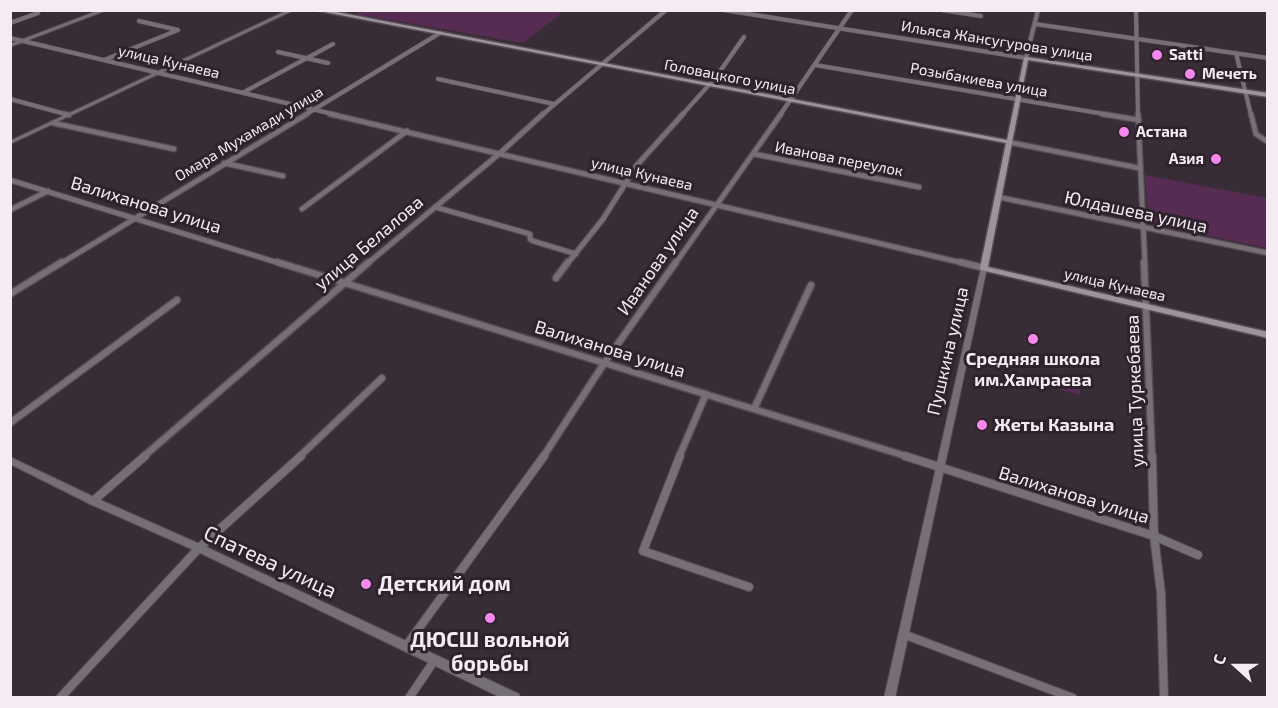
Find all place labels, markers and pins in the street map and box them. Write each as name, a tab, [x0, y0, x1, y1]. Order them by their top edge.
place label: Satti	[1169, 46, 1203, 64]
marker: Satti	[1150, 48, 1164, 62]
place label: Мечеть	[1202, 65, 1257, 83]
marker: Мечеть	[1183, 67, 1197, 81]
place label: Астана	[1136, 123, 1187, 141]
marker: Астана	[1117, 125, 1131, 139]
place label: Азия	[1169, 150, 1204, 168]
marker: Азия	[1209, 152, 1223, 166]
marker: Средняя школа им.Хамраева	[1026, 332, 1040, 346]
place label: Средняя школа им.Хамраева	[966, 348, 1100, 391]
place label: Жеты Казына	[994, 414, 1114, 436]
marker: Жеты Казына	[975, 418, 989, 432]
place label: Детский дом	[378, 571, 511, 597]
marker: Детский дом	[359, 577, 373, 591]
marker: ДЮСШ вольной борьбы	[483, 611, 497, 625]
place label: ДЮСШ вольной борьбы	[410, 627, 570, 677]

